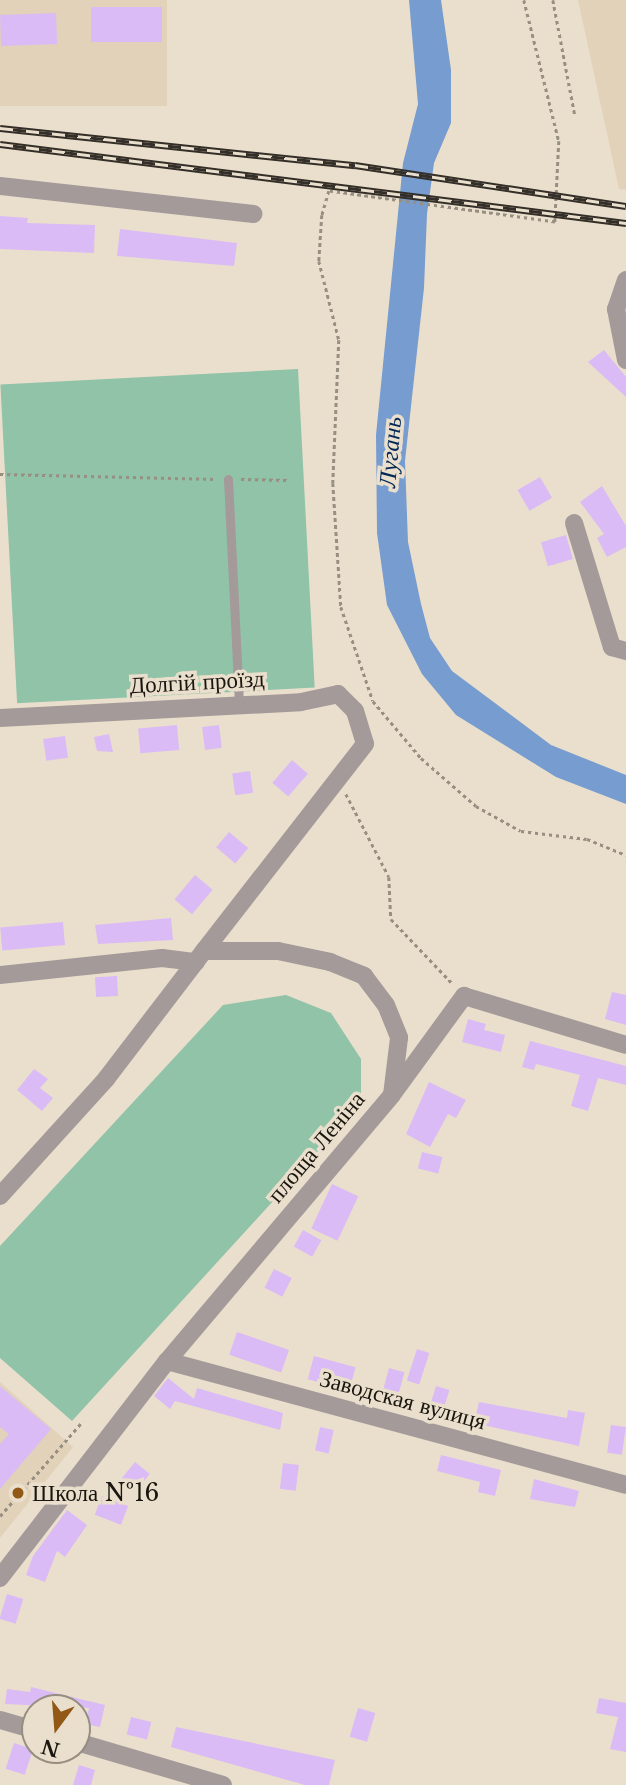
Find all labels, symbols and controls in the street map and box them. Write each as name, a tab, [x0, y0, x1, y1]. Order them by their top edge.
water label: Лугань	[373, 415, 407, 489]
street label: Долгій проїзд	[129, 665, 265, 699]
street label: площа Леніна	[262, 1086, 370, 1208]
street label: Заводская вулиця	[317, 1365, 489, 1435]
place label: Школа №16	[32, 1479, 159, 1507]
marker: Школа №16	[10, 1485, 26, 1501]
north arrow	[21, 1694, 91, 1764]
text: N	[39, 1734, 62, 1761]

